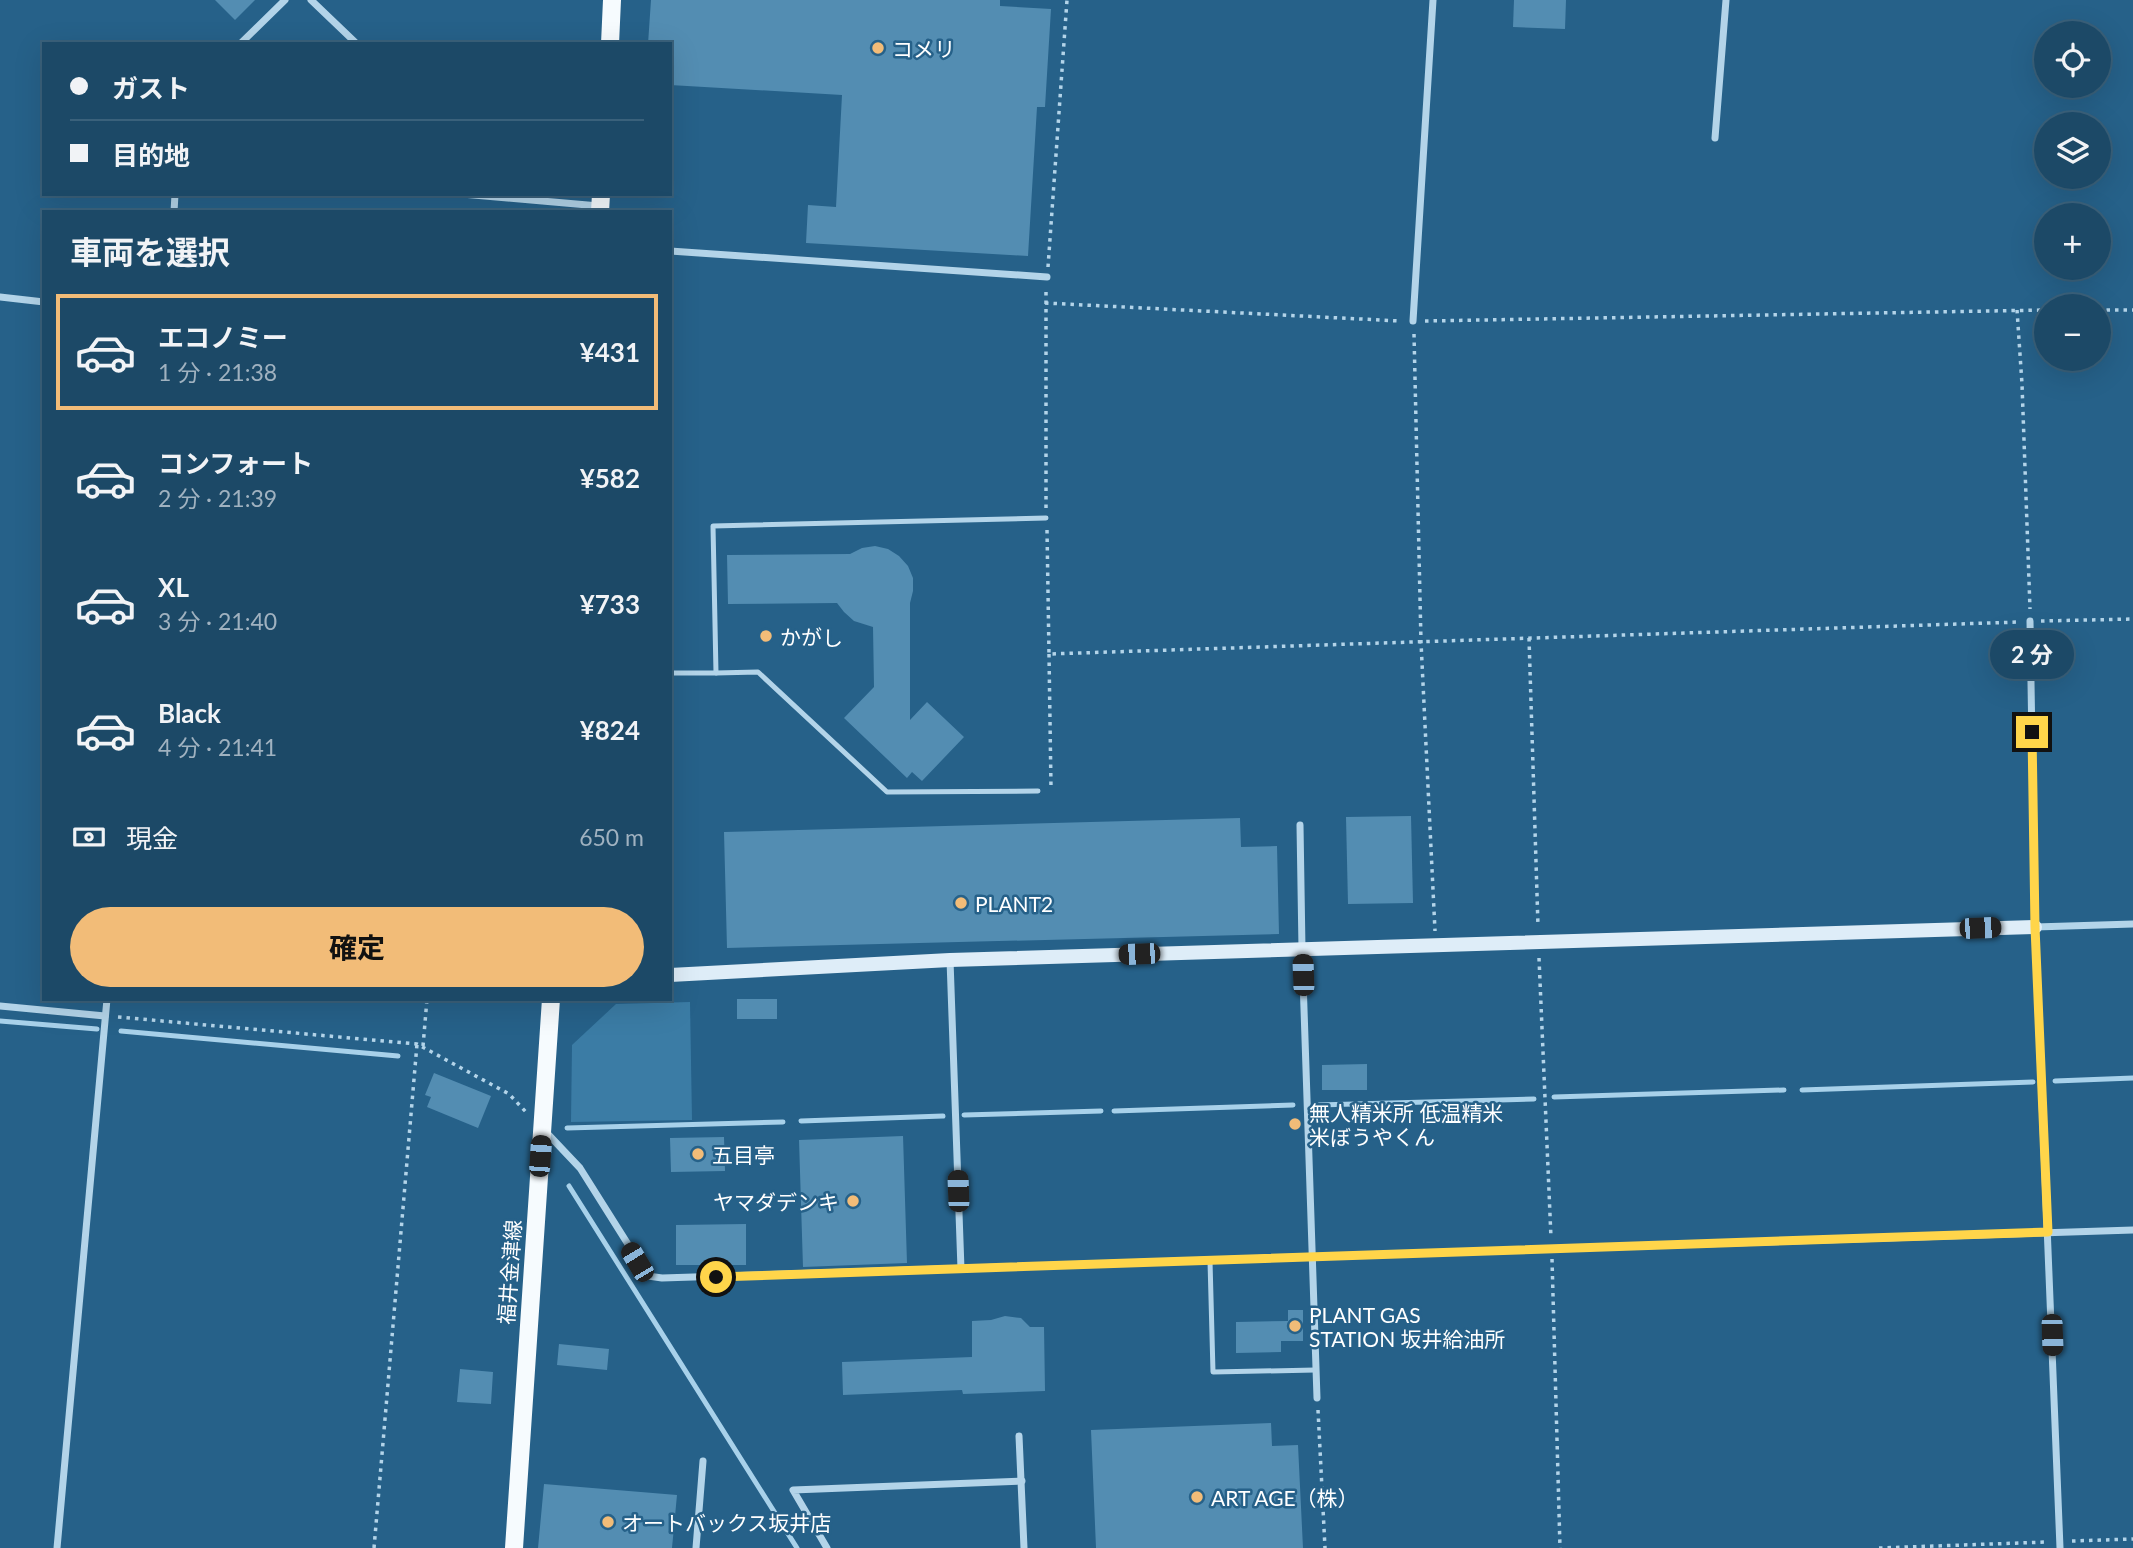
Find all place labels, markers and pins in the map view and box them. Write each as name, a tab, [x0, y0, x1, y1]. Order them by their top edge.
place label: コメリ	[892, 36, 955, 61]
marker: コメリ	[870, 40, 886, 56]
place label: かがし	[780, 624, 843, 649]
marker: かがし	[758, 628, 774, 644]
place label: PLANT2	[975, 891, 1053, 916]
marker: PLANT2	[953, 895, 969, 911]
place label: 無人精米所 低温精米 米ぼうやくん	[1309, 1100, 1503, 1149]
marker: 無人精米所 低温精米 米ぼうやくん	[1287, 1116, 1303, 1132]
place label: 五目亭	[712, 1142, 775, 1167]
marker: 五目亭	[690, 1146, 706, 1162]
place label: ヤマダデンキ	[713, 1189, 839, 1214]
marker: ヤマダデンキ	[845, 1193, 861, 1209]
place label: PLANT GAS STATION 坂井給油所	[1309, 1302, 1506, 1351]
marker: PLANT GAS STATION 坂井給油所	[1287, 1318, 1303, 1334]
place label: ART AGE（株）	[1211, 1485, 1359, 1510]
marker: ART AGE（株）	[1189, 1489, 1205, 1505]
place label: オートバックス坂井店	[622, 1510, 831, 1535]
marker: オートバックス坂井店	[600, 1514, 616, 1530]

